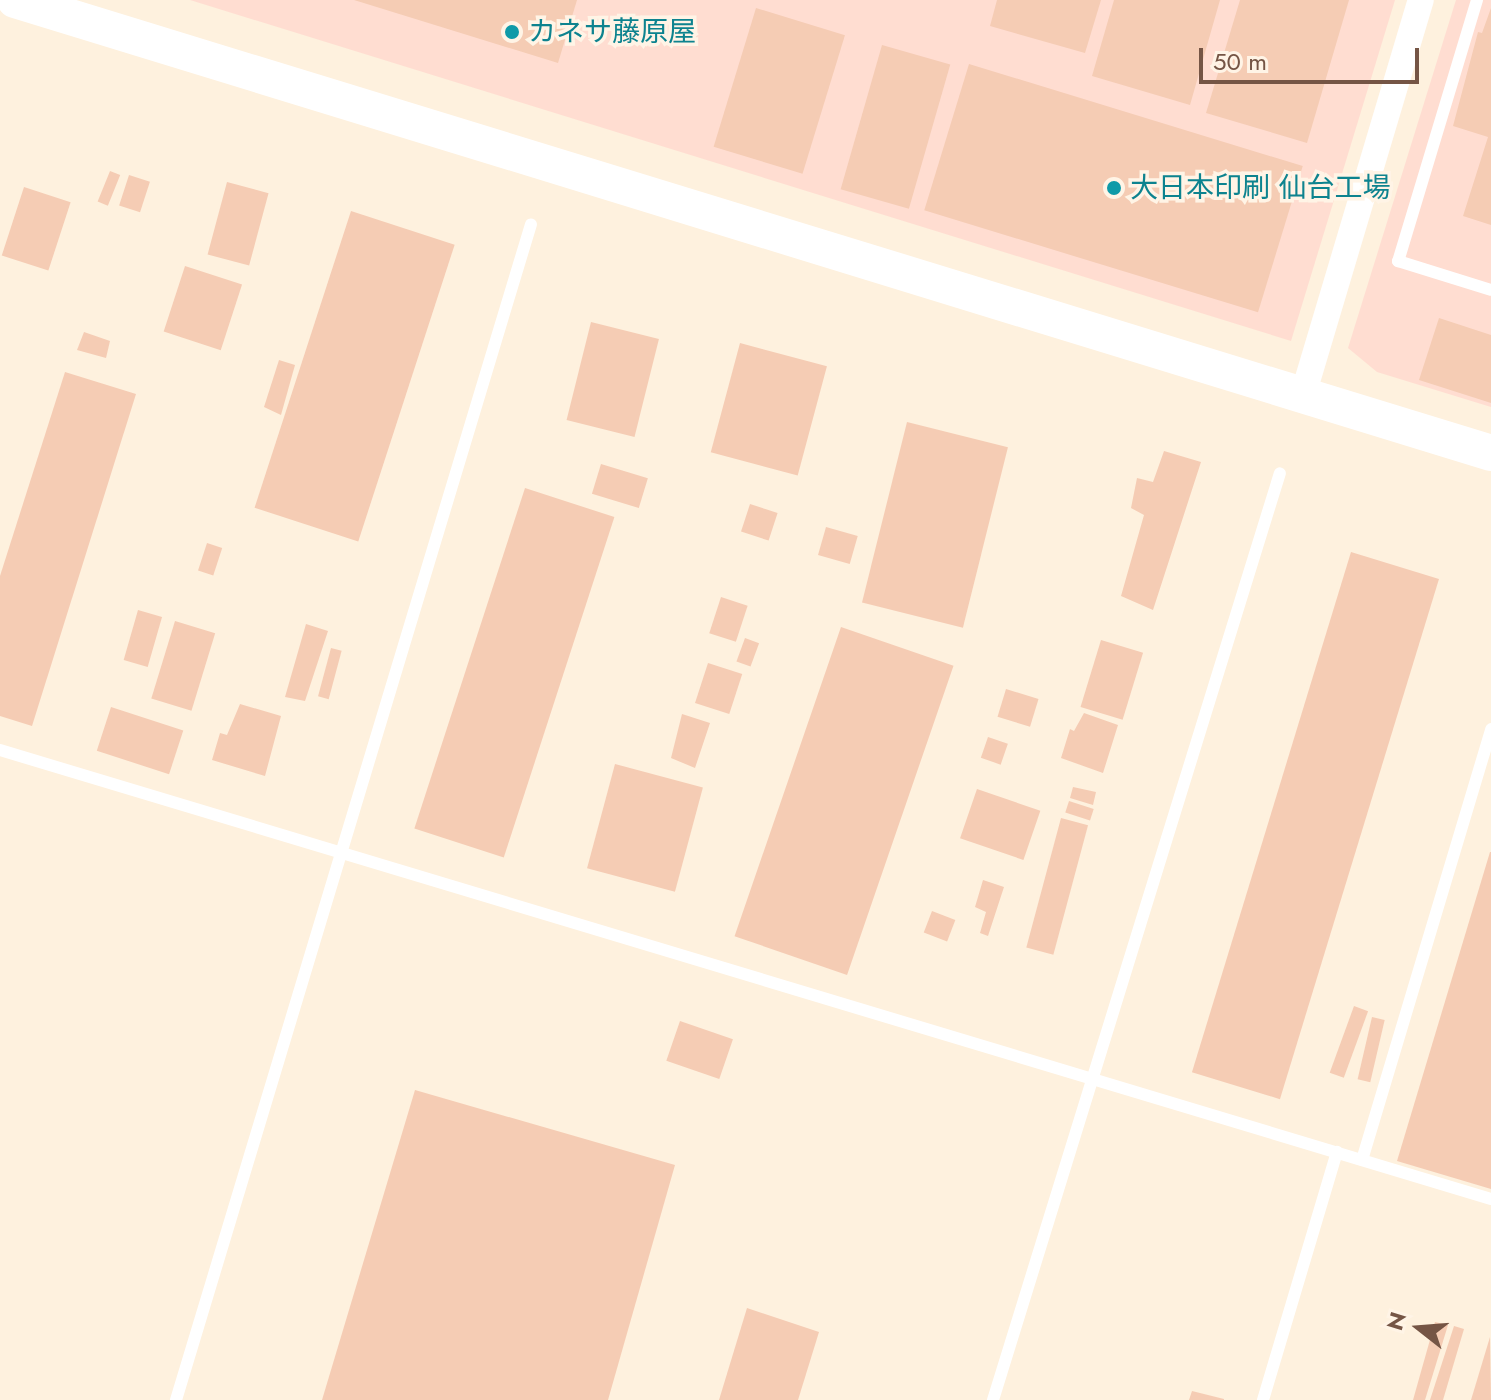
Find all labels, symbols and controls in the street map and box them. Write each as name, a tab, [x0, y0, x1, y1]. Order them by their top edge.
place label: カネサ藤原屋	[528, 15, 696, 49]
marker: カネサ藤原屋	[503, 23, 521, 41]
scale bar	[1203, 32, 1423, 82]
text: 50 m	[1213, 44, 1267, 79]
place label: 大日本印刷 仙台工場	[1130, 171, 1390, 205]
marker: 大日本印刷 仙台工場	[1105, 179, 1123, 197]
north arrow	[1379, 1288, 1459, 1368]
text: N	[1378, 1308, 1414, 1334]

